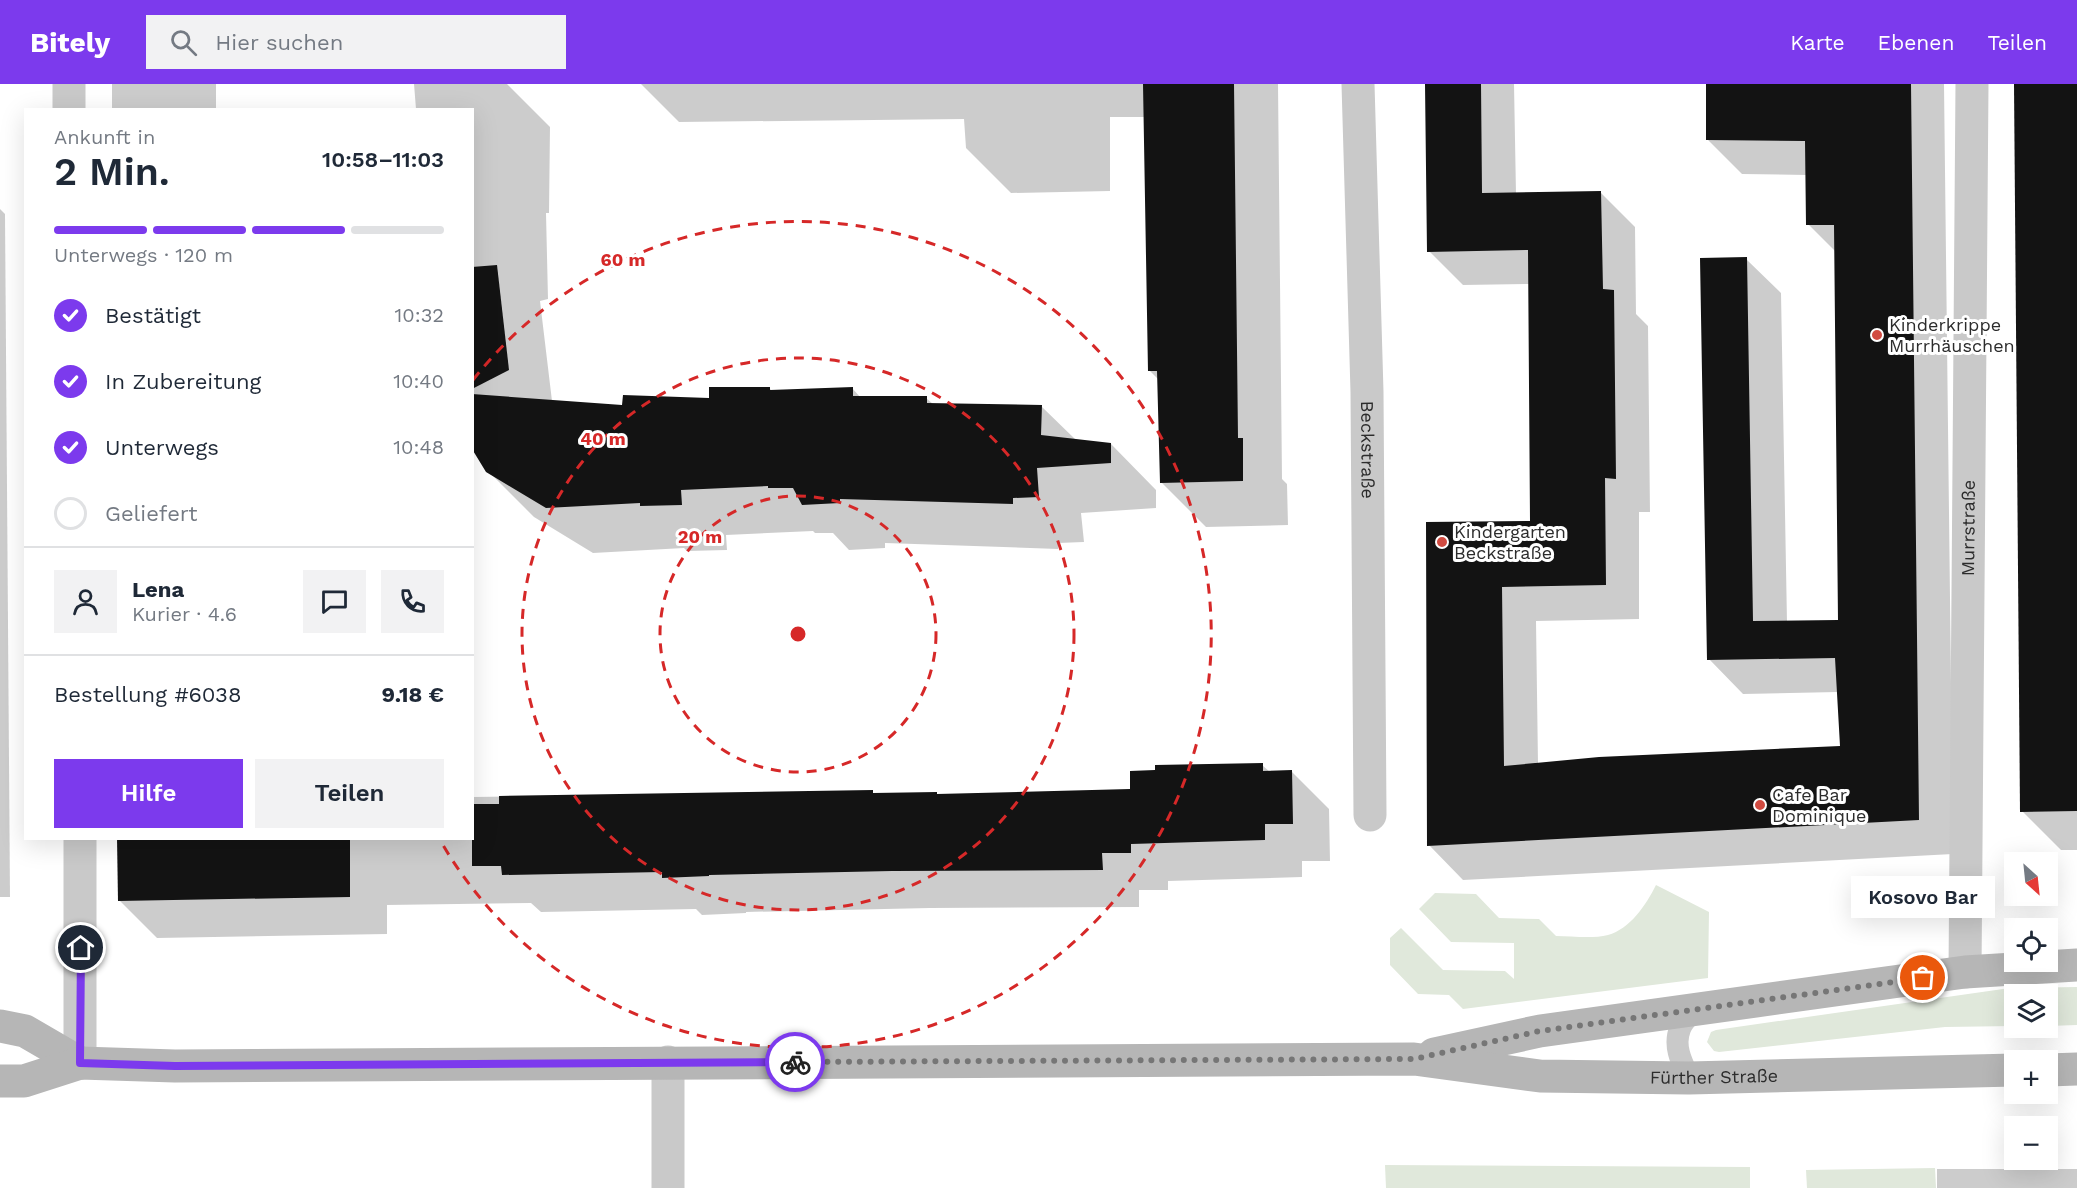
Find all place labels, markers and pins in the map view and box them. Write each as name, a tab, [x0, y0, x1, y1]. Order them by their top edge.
place label: Kinderkrippe Murrhäuschen	[1889, 314, 2015, 356]
marker: Kinderkrippe Murrhäuschen	[1870, 328, 1884, 342]
place label: Kindergarten Beckstraße	[1454, 521, 1566, 563]
marker: Kindergarten Beckstraße	[1435, 535, 1449, 549]
centre of rings	[788, 624, 808, 644]
place label: Cafe Bar Dominique	[1772, 784, 1866, 826]
marker: Cafe Bar Dominique	[1753, 798, 1767, 812]
callout: Kosovo Bar	[1851, 876, 1995, 918]
pin	[55, 922, 106, 973]
pin	[1897, 952, 1948, 1003]

